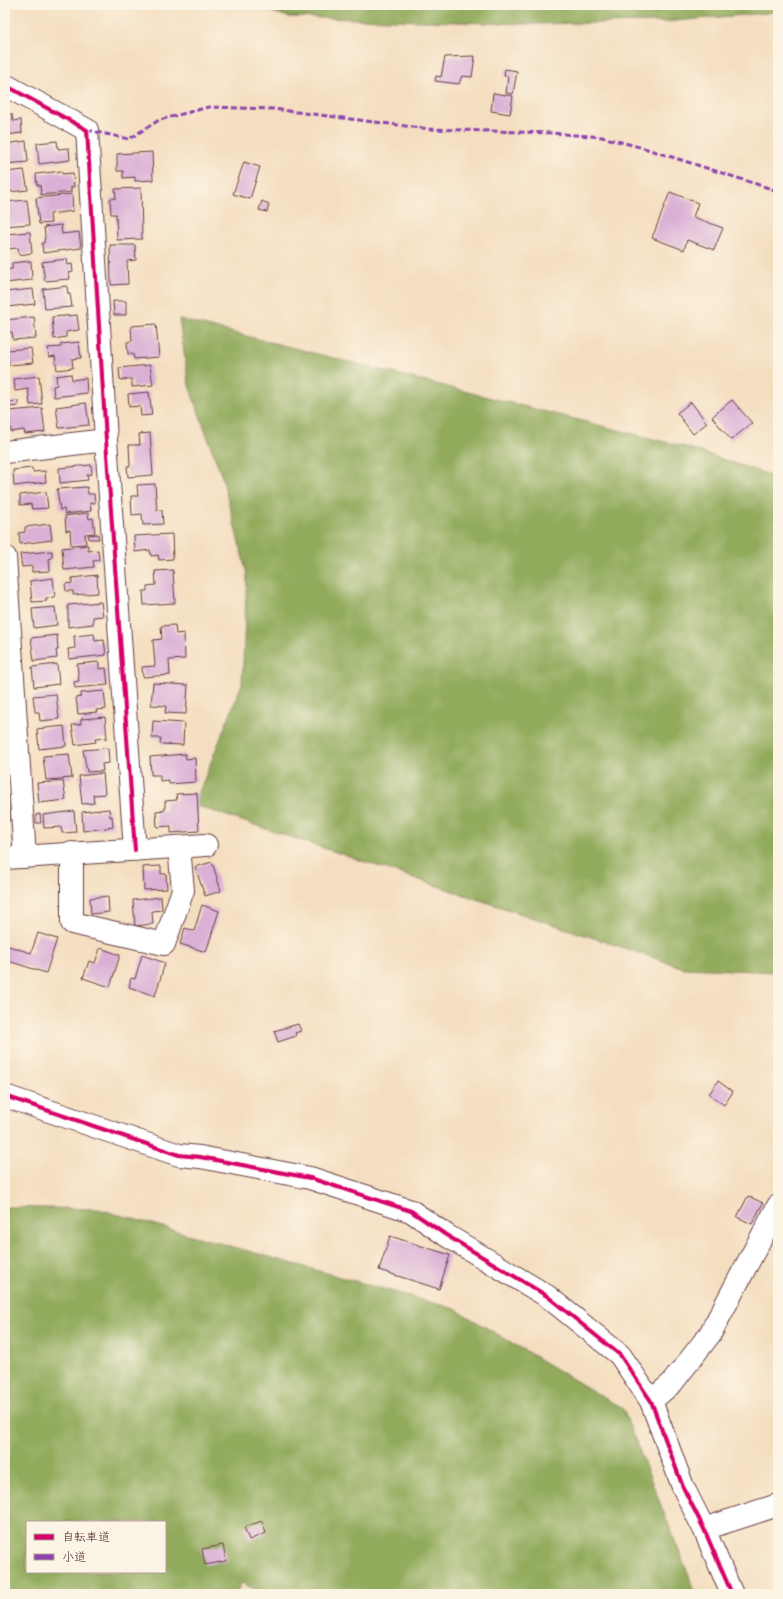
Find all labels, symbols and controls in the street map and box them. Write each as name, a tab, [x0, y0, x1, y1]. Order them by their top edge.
legend	[26, 1521, 166, 1573]
text: 自転車道	[62, 1528, 110, 1547]
text: 小道	[62, 1548, 86, 1567]

